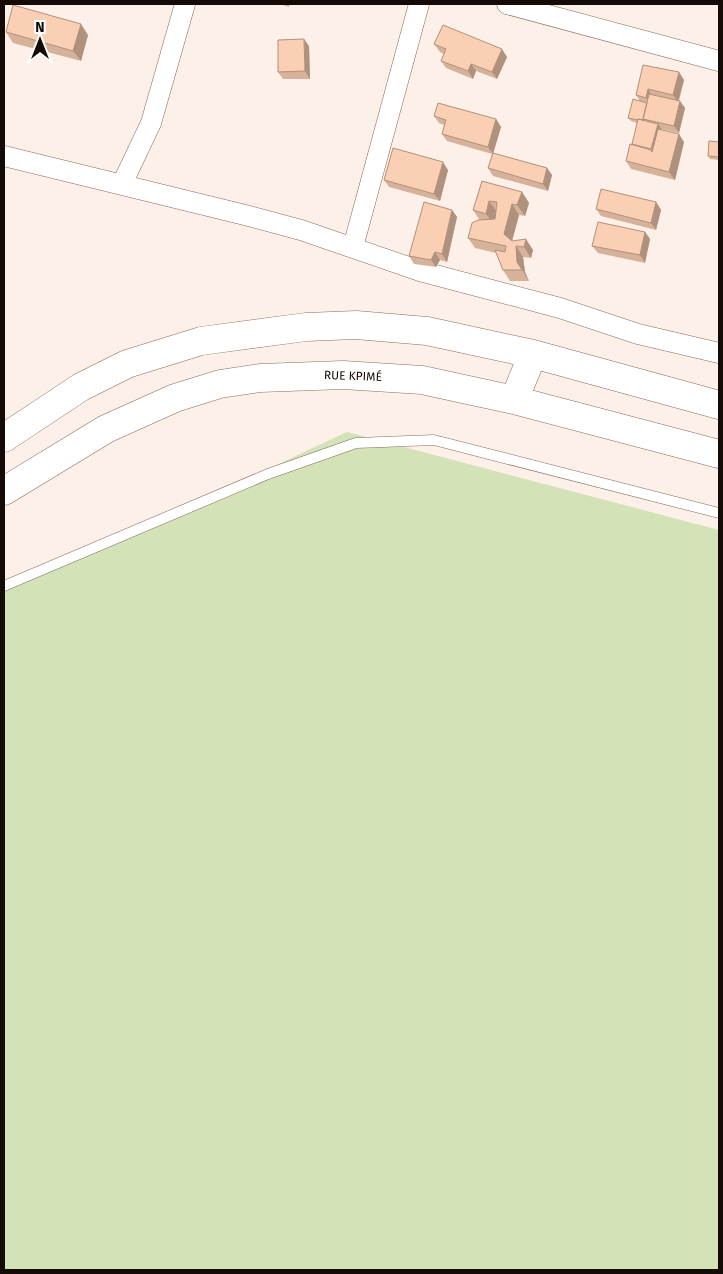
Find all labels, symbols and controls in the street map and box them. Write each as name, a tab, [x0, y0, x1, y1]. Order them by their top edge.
north arrow	[15, 15, 65, 65]
text: N	[35, 19, 45, 36]
street label: RUE KPIMÉ	[324, 367, 382, 384]

